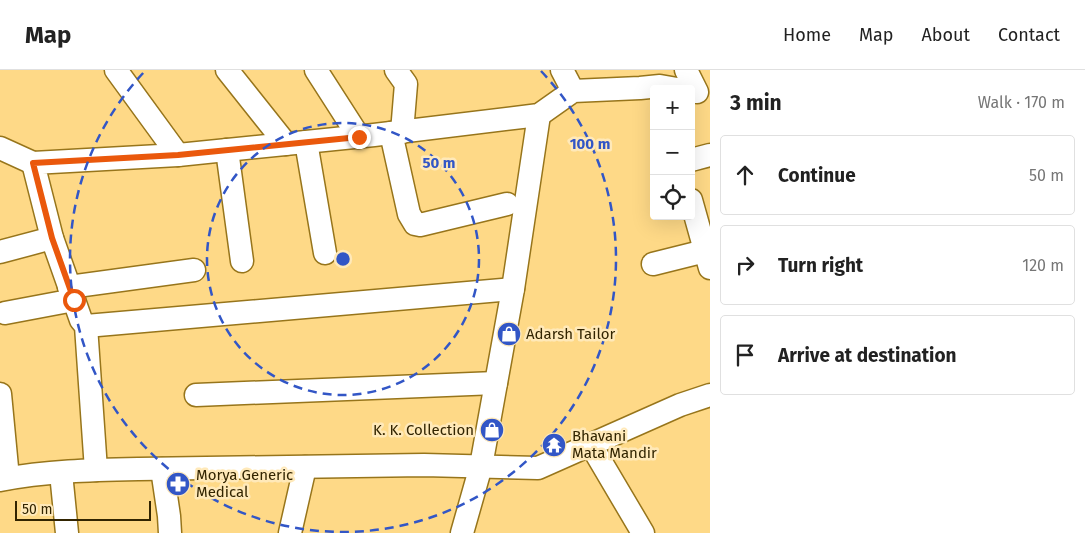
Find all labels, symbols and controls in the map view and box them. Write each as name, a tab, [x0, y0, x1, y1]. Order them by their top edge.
text: Map	[25, 21, 71, 49]
text: Home	[783, 24, 831, 46]
text: Map	[859, 24, 893, 46]
text: About	[921, 24, 970, 46]
text: Contact	[998, 24, 1060, 46]
map controls	[650, 85, 695, 220]
button: +	[650, 85, 695, 130]
text: 3 min	[730, 90, 782, 116]
text: Walk · 170 m	[978, 93, 1065, 112]
route end	[348, 126, 371, 149]
button: −	[650, 130, 695, 175]
text: 100 m	[570, 135, 610, 153]
text: 50 m	[422, 154, 456, 172]
icon: ahead	[731, 161, 759, 189]
text: Continue	[778, 164, 856, 187]
text: 50 m	[1029, 166, 1064, 185]
button: locate	[650, 175, 695, 220]
centre of rings	[334, 250, 352, 268]
icon: right	[731, 251, 759, 279]
text: Turn right	[778, 254, 863, 277]
text: 120 m	[1022, 256, 1064, 275]
route start	[63, 289, 86, 312]
shop icon: Adarsh Tailor	[496, 321, 522, 347]
place label: Adarsh Tailor	[526, 325, 616, 343]
icon: arrive	[731, 341, 759, 369]
text: Arrive at destination	[778, 344, 957, 367]
shop icon: K. K. Collection	[479, 417, 505, 443]
place label: K. K. Collection	[373, 421, 474, 439]
place label: Bhavani Mata Mandir	[572, 427, 657, 462]
temple icon: Bhavani Mata Mandir	[541, 432, 567, 458]
place label: Morya Generic Medical	[196, 466, 293, 501]
pharmacy icon: Morya Generic Medical	[165, 471, 191, 497]
scale bar	[15, 498, 151, 521]
text: 50 m	[22, 501, 53, 518]

